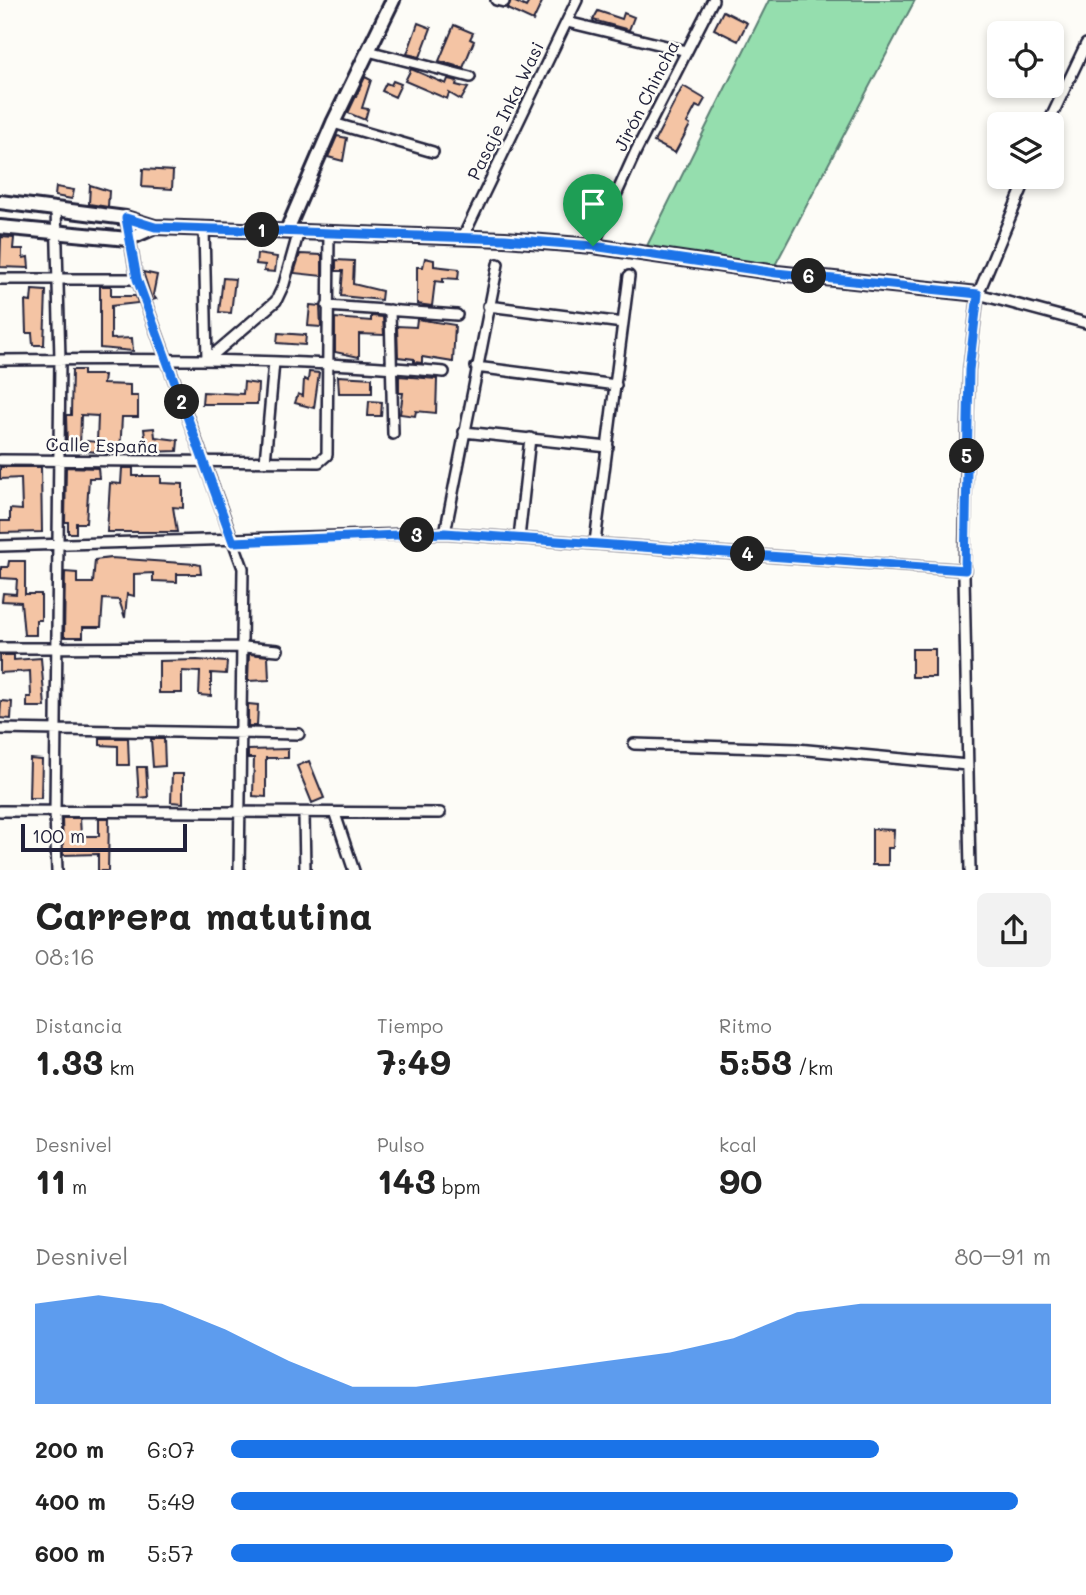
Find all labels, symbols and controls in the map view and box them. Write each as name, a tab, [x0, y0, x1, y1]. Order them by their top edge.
map controls	[987, 21, 1064, 189]
button: locate	[987, 21, 1064, 98]
street label: Jirón Chincha	[608, 36, 684, 155]
street label: Pasaje Inka Wasi	[461, 38, 549, 184]
button: layers	[987, 112, 1064, 189]
pin	[563, 174, 623, 246]
icon: arrive	[574, 185, 612, 223]
pin: 1	[244, 212, 280, 247]
text: 1	[257, 217, 266, 242]
pin: 6	[792, 258, 826, 294]
text: 6	[803, 263, 814, 288]
pin: 2	[164, 384, 200, 420]
text: 2	[176, 389, 187, 414]
street label: Calle España	[46, 432, 159, 458]
pin: 5	[950, 438, 984, 474]
text: 5	[961, 443, 972, 468]
pin: 3	[400, 518, 434, 552]
text: 3	[411, 522, 422, 547]
pin: 4	[730, 536, 766, 572]
text: 4	[741, 541, 754, 566]
scale bar	[21, 822, 187, 853]
text: 100 m	[32, 823, 85, 848]
text: Carrera matutina	[35, 890, 373, 940]
button: share	[977, 893, 1051, 967]
text: 08:16	[35, 941, 94, 971]
text: Distancia	[35, 1013, 123, 1038]
text: Tiempo	[377, 1013, 443, 1038]
text: Ritmo	[719, 1013, 772, 1038]
text: 1.33	[35, 1038, 103, 1084]
text: 7:49	[377, 1038, 451, 1084]
text: 5:53	[719, 1038, 792, 1084]
text: km	[103, 1055, 135, 1080]
text: /km	[792, 1055, 833, 1080]
text: Desnivel	[35, 1132, 112, 1157]
text: Pulso	[377, 1132, 424, 1157]
text: kcal	[719, 1132, 757, 1157]
text: 11	[35, 1157, 66, 1203]
text: 143	[377, 1157, 436, 1203]
text: 90	[719, 1157, 763, 1203]
text: m	[66, 1174, 87, 1199]
text: bpm	[436, 1174, 481, 1199]
text: Desnivel	[35, 1241, 128, 1271]
text: 80–91 m	[954, 1241, 1051, 1271]
text: 200 m	[35, 1434, 104, 1464]
text: 6:07	[147, 1434, 195, 1464]
text: 400 m	[35, 1486, 106, 1516]
text: 5:49	[147, 1486, 195, 1516]
text: 600 m	[35, 1538, 105, 1568]
text: 5:57	[147, 1538, 194, 1568]

